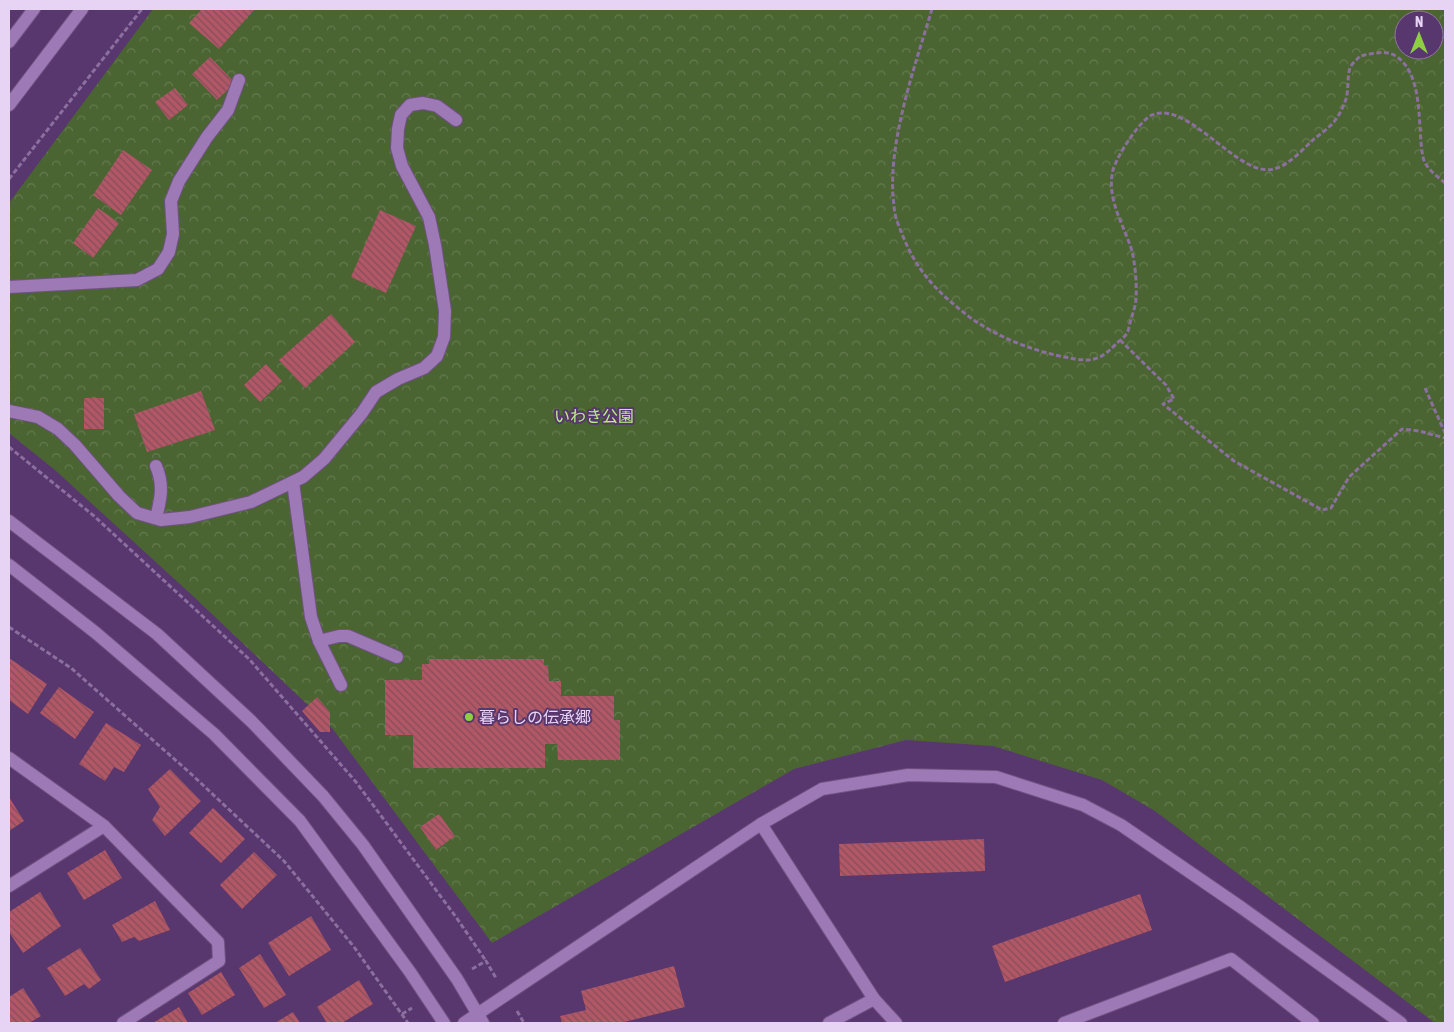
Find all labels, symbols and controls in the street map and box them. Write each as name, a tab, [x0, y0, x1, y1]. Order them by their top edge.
north arrow	[1394, 10, 1444, 60]
text: N	[1415, 14, 1423, 30]
park label: いわき公園	[554, 407, 634, 425]
place label: 暮らしの伝承郷	[479, 708, 591, 726]
marker: 暮らしの伝承郷	[463, 711, 475, 723]

